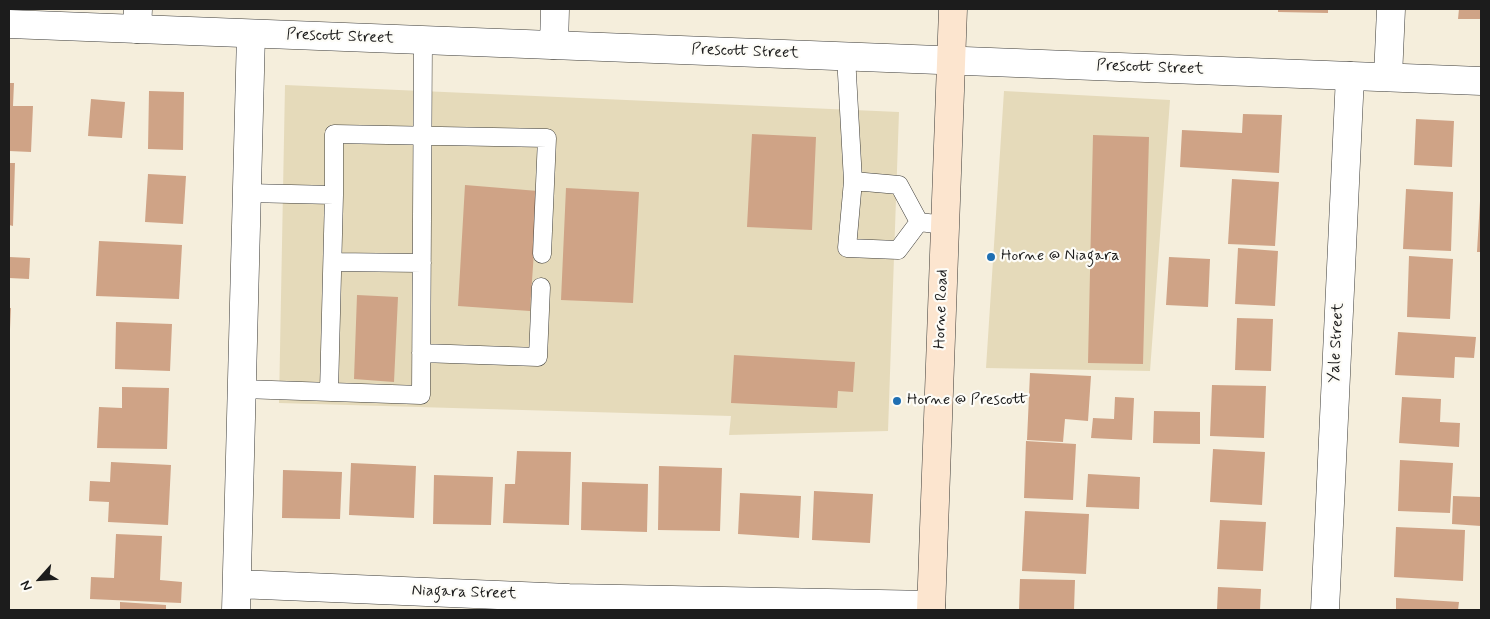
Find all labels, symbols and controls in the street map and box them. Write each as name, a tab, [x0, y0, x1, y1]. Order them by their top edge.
street label: Prescott Street	[286, 26, 394, 48]
street label: Prescott Street	[691, 41, 799, 63]
street label: Prescott Street	[1096, 57, 1204, 79]
place label: Horne @ Niagara	[1001, 247, 1119, 267]
marker: Horne @ Niagara	[985, 251, 997, 263]
street label: Horne Road	[931, 269, 953, 349]
street label: Yale Street	[1325, 302, 1349, 384]
place label: Horne @ Prescott	[907, 391, 1028, 411]
marker: Horne @ Prescott	[891, 395, 903, 407]
north arrow	[15, 554, 65, 604]
text: N	[16, 577, 37, 594]
street label: Niagara Street	[411, 582, 517, 604]

